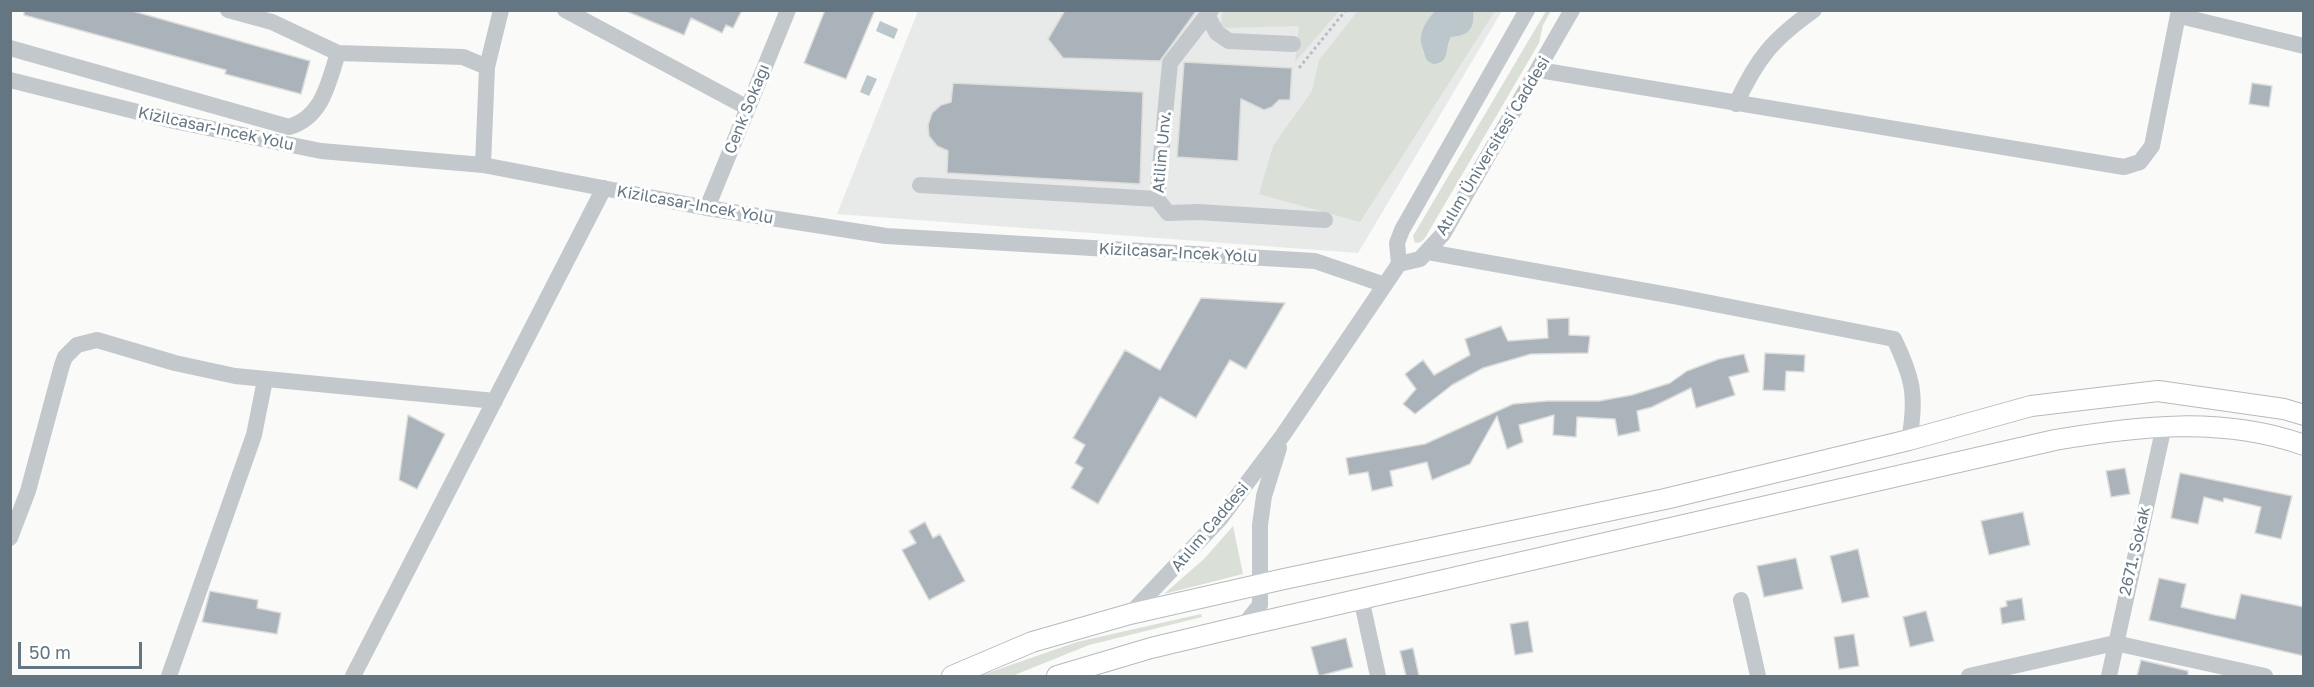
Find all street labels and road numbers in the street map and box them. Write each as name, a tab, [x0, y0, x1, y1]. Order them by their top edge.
street label: Atılım Üniversitesi Caddesi	[1432, 53, 1554, 239]
street label: Cenk Sokağı	[720, 61, 774, 157]
street label: Kizilcasar-Incek Yolu	[136, 103, 296, 155]
street label: Atilim Unv.	[1149, 110, 1175, 194]
street label: Kizilcasar-Incek Yolu	[615, 182, 775, 228]
street label: Kizilcasar-Incek Yolu	[1098, 239, 1258, 267]
street label: Atılım Caddesi	[1167, 479, 1253, 575]
street label: 2671. Sokak	[2115, 505, 2155, 597]

